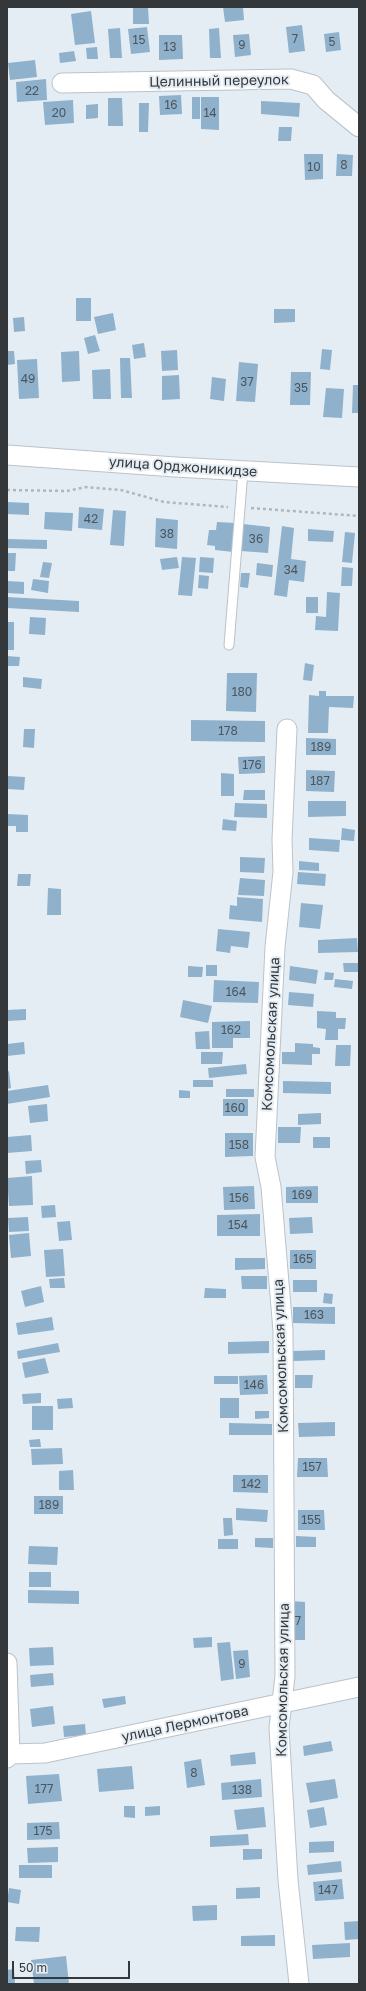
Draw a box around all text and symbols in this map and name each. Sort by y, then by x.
house number: 7 [292,32,298,46]
house number: 15 [133,33,145,47]
house number: 5 [329,35,335,49]
house number: 9 [238,38,246,52]
house number: 13 [164,40,176,54]
street label: Целинный переулок [149,71,289,91]
house number: 22 [25,84,39,98]
house number: 16 [164,98,178,112]
house number: 20 [52,106,66,120]
house number: 14 [203,106,217,120]
house number: 8 [340,158,348,172]
house number: 10 [307,160,321,174]
house number: 49 [21,372,35,386]
house number: 37 [240,375,254,389]
house number: 35 [294,381,308,395]
street label: улица Орджоникидзе [108,453,258,481]
house number: 42 [84,512,98,526]
house number: 38 [160,527,174,541]
house number: 36 [249,532,263,546]
house number: 34 [284,563,298,577]
house number: 180 [232,685,252,699]
house number: 178 [218,724,238,738]
house number: 189 [311,740,331,754]
house number: 176 [242,758,262,772]
house number: 187 [310,774,330,788]
street label: Комсомольская улица [259,957,283,1111]
house number: 164 [226,985,246,999]
house number: 162 [221,1023,241,1037]
house number: 160 [225,1101,245,1115]
house number: 158 [229,1138,249,1152]
house number: 169 [292,1188,312,1202]
house number: 156 [229,1191,249,1205]
house number: 154 [228,1218,248,1232]
house number: 165 [293,1252,313,1266]
street label: Комсомольская улица [270,1279,292,1433]
house number: 163 [304,1308,324,1322]
house number: 146 [244,1378,264,1392]
house number: 157 [302,1460,322,1474]
house number: 142 [241,1477,261,1491]
house number: 189 [39,1498,59,1512]
house number: 155 [301,1513,321,1527]
street label: Комсомольская улица [273,1603,293,1757]
house number: 7 [295,1614,301,1628]
house number: 9 [238,1657,246,1671]
street label: улица Лермонтова [120,1702,250,1746]
house number: 8 [190,1766,198,1780]
house number: 177 [35,1782,53,1796]
house number: 138 [232,1783,252,1797]
house number: 175 [33,1824,53,1838]
house number: 147 [318,1883,338,1897]
scale bar [14,1953,132,1979]
text: 50 m [19,1960,47,1975]

